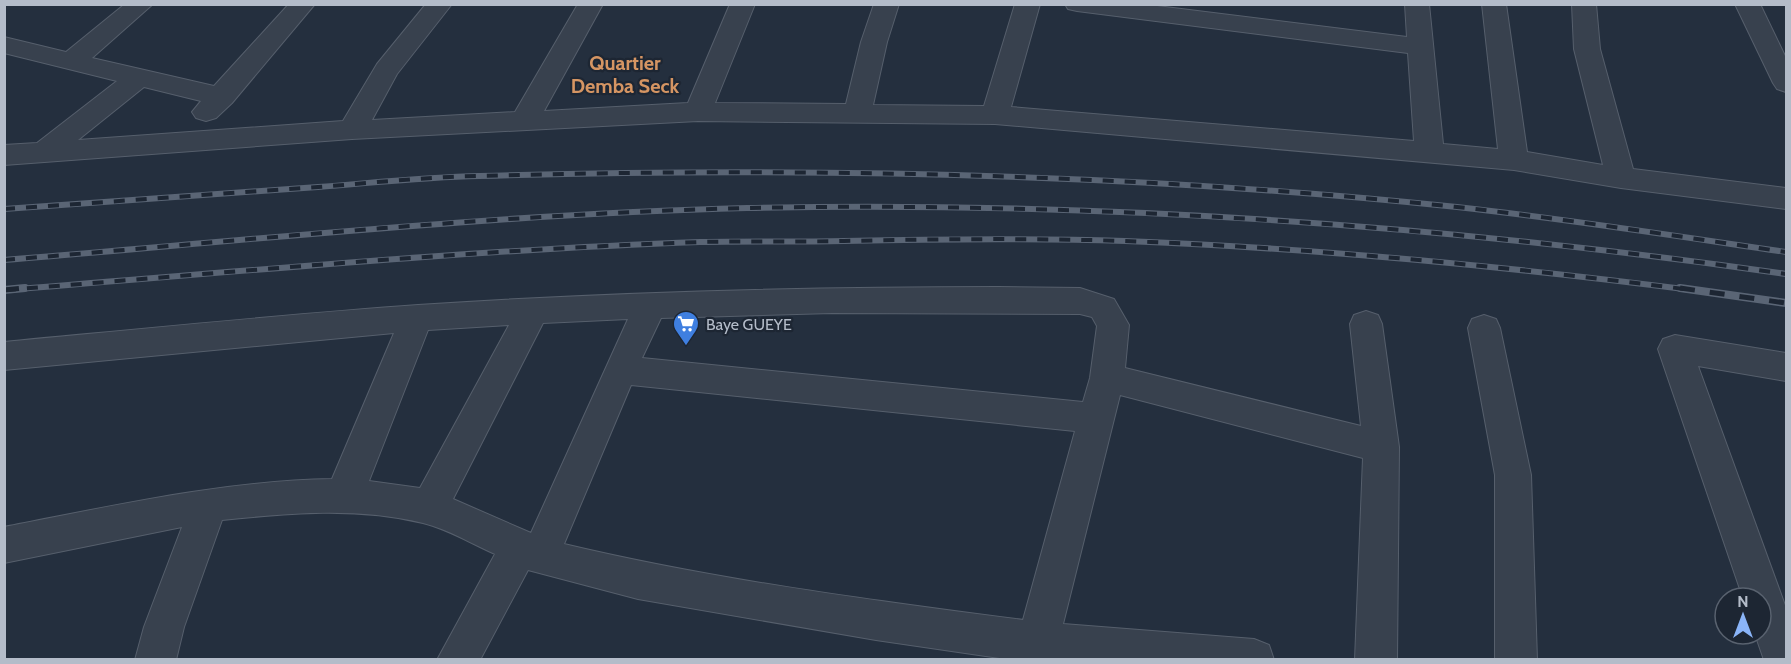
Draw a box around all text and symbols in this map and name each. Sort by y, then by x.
district label: Quartier Demba Seck [571,51,680,98]
supermarket icon: Baye GUEYE [671,309,701,347]
place label: Baye GUEYE [706,315,792,334]
north arrow [1713,586,1773,646]
text: N [1737,592,1749,611]

